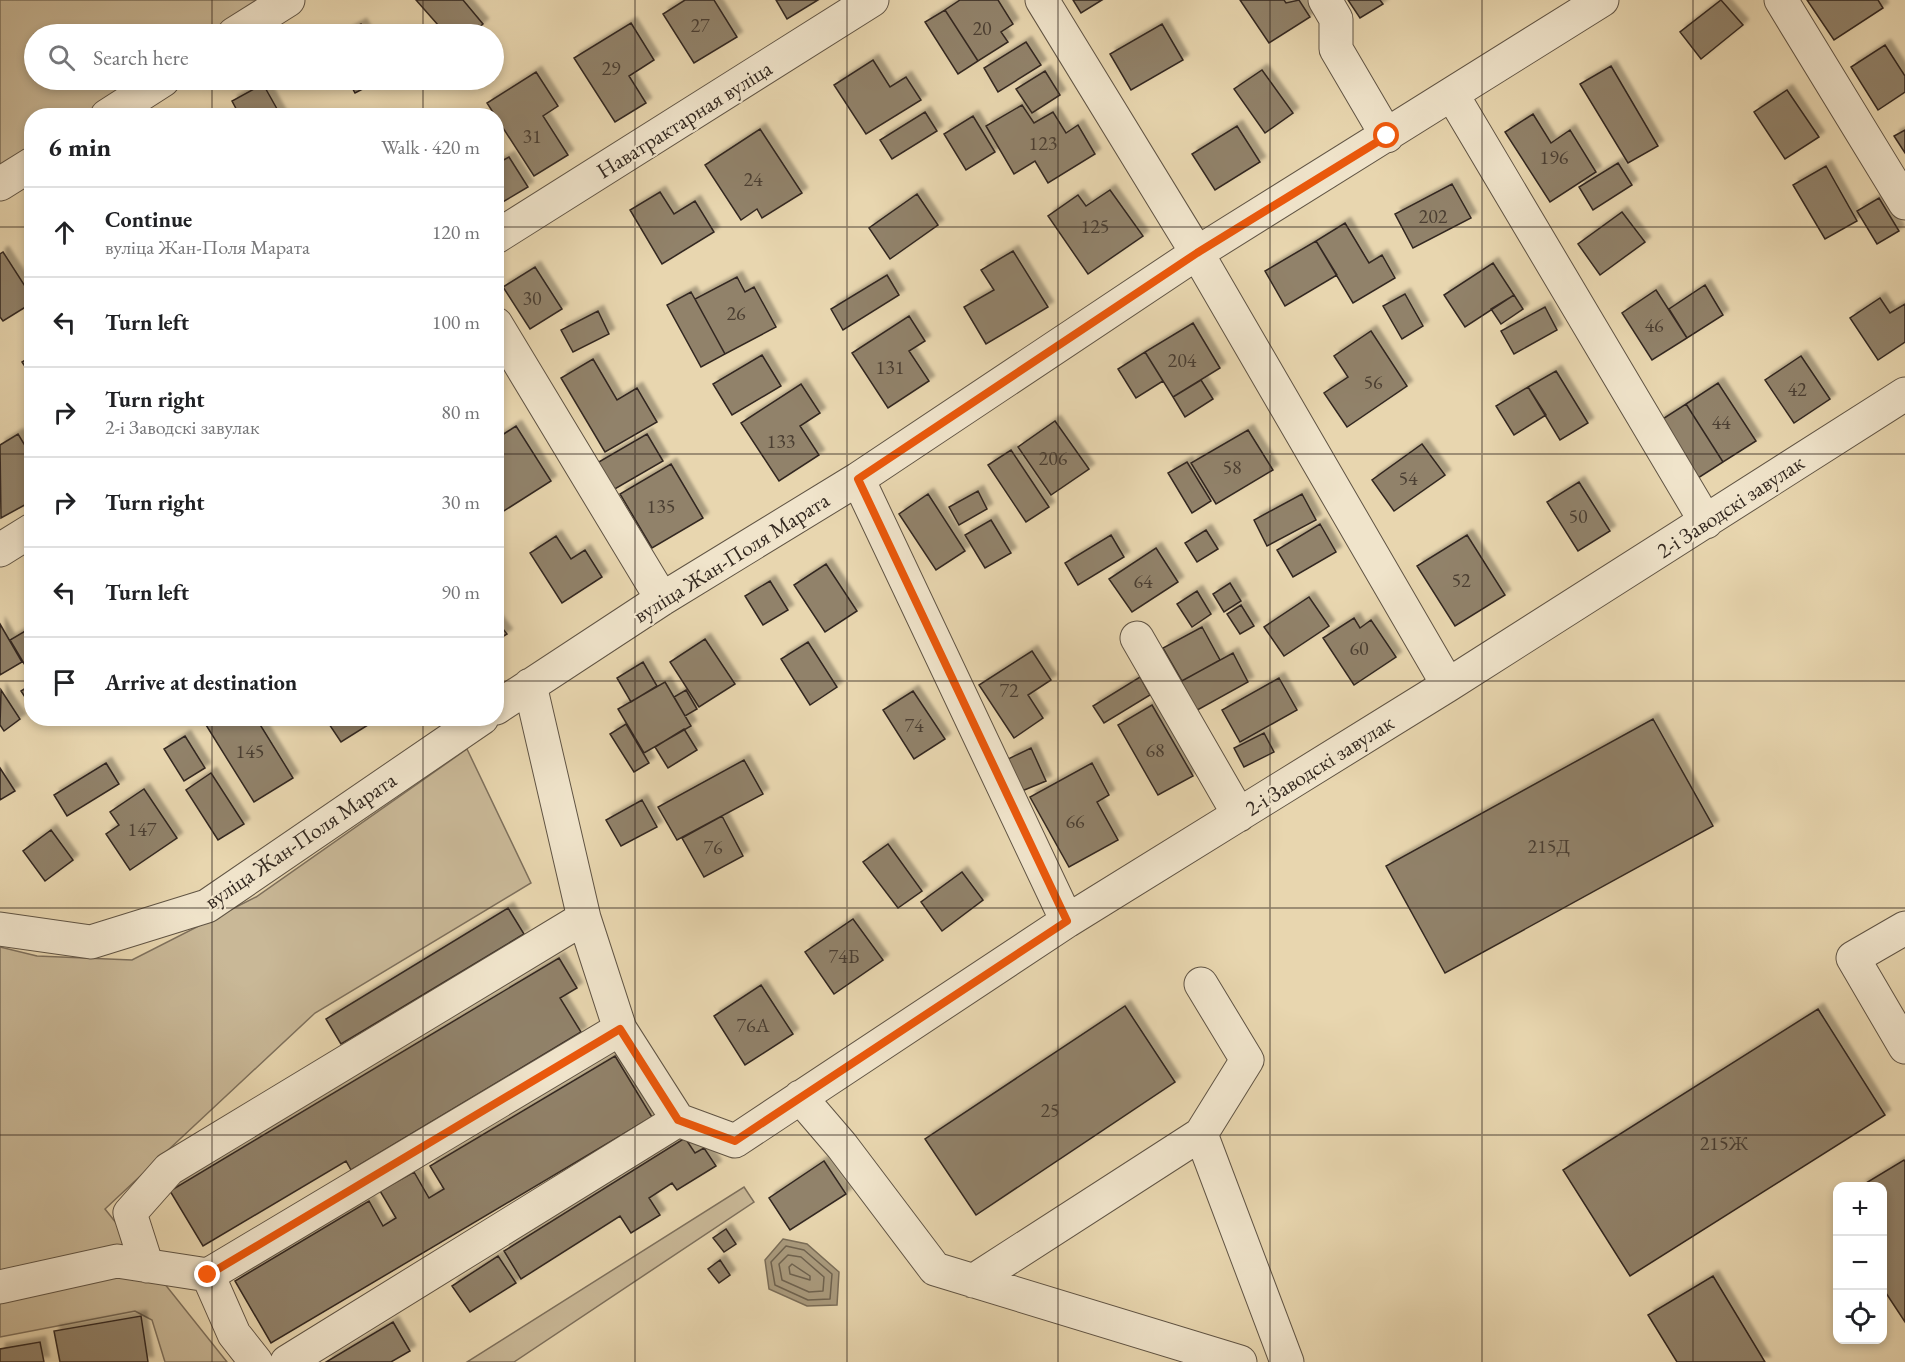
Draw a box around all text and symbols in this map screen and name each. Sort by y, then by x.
house number: 27 [690,12,710,38]
house number: 20 [972,15,992,41]
search box [24,24,504,90]
icon: search [45,41,78,74]
text: Search here [93,43,188,72]
street label: Наватрактарная вуліца [591,54,778,185]
house number: 29 [601,55,621,81]
route start [1373,122,1399,148]
house number: 31 [522,123,542,149]
text: 6 min [48,130,111,164]
house number: 123 [1029,130,1057,156]
text: Walk · 420 m [381,134,480,160]
house number: 196 [1540,144,1569,170]
house number: 24 [743,166,763,192]
house number: 202 [1419,203,1448,229]
text: Continue [105,205,192,234]
house number: 125 [1081,213,1109,239]
icon: ahead [48,216,81,249]
text: 120 m [432,219,480,245]
text: вуліца Жан-Поля Марата [105,234,310,260]
house number: 30 [522,285,542,311]
house number: 26 [726,300,746,326]
icon: left [48,306,81,339]
text: Turn left [105,308,189,337]
text: 100 m [432,309,480,335]
house number: 46 [1644,312,1664,338]
house number: 204 [1168,347,1197,373]
house number: 131 [876,354,904,380]
house number: 56 [1363,369,1383,395]
house number: 42 [1787,376,1807,402]
text: Turn right [105,385,204,414]
icon: right [48,396,81,429]
text: 80 m [441,399,480,425]
house number: 44 [1711,409,1731,435]
text: 2-і Заводскі завулак [105,414,260,440]
house number: 133 [767,428,795,454]
house number: 206 [1039,445,1068,471]
street label: 2-і Заводскі завулак [1651,448,1810,565]
house number: 58 [1222,454,1242,480]
house number: 54 [1398,465,1418,491]
street label: вуліца Жан-Поля Марата [628,485,835,629]
icon: right [48,486,81,519]
text: Turn right [105,488,204,517]
text: 30 m [441,489,480,515]
house number: 135 [647,493,675,519]
house number: 50 [1568,503,1588,529]
house number: 52 [1451,567,1471,593]
house number: 64 [1133,568,1153,594]
icon: left [48,576,81,609]
text: Turn left [105,578,189,607]
text: 90 m [441,579,480,605]
house number: 60 [1349,635,1369,661]
icon: arrive [48,666,81,699]
text: Arrive at destination [105,668,297,697]
house number: 72 [999,677,1019,703]
street label: 2-і Заводскі завулак [1239,708,1399,823]
house number: 74 [904,712,924,738]
house number: 68 [1145,737,1165,763]
house number: 145 [236,738,264,764]
street label: вуліца Жан-Поля Марата [199,765,402,915]
house number: 66 [1065,808,1085,834]
house number: 147 [128,816,157,842]
house number: 215Д [1528,833,1570,859]
house number: 76 [703,834,723,860]
house number: 74Б [829,943,860,969]
house number: 76А [736,1012,770,1038]
house number: 25 [1040,1097,1060,1123]
house number: 215Ж [1700,1130,1749,1156]
map controls [1833,1182,1887,1344]
button: + [1833,1182,1887,1236]
button: − [1833,1236,1887,1290]
route end [194,1261,220,1287]
button: locate [1833,1290,1887,1344]

